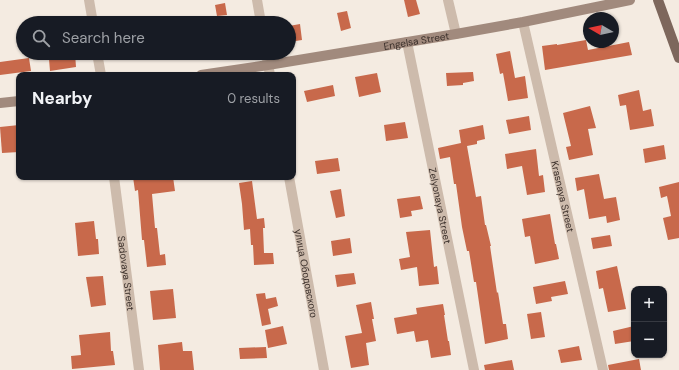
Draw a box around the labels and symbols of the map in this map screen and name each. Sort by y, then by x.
north arrow [583,12,619,48]
street label: Engelsa Street [383,29,450,52]
street label: Krasnaya Street [549,160,578,233]
street label: Zelyonaya Street [426,167,455,245]
street label: улица Ободовского [292,228,321,319]
street label: Sadovaya Street [115,235,138,311]

